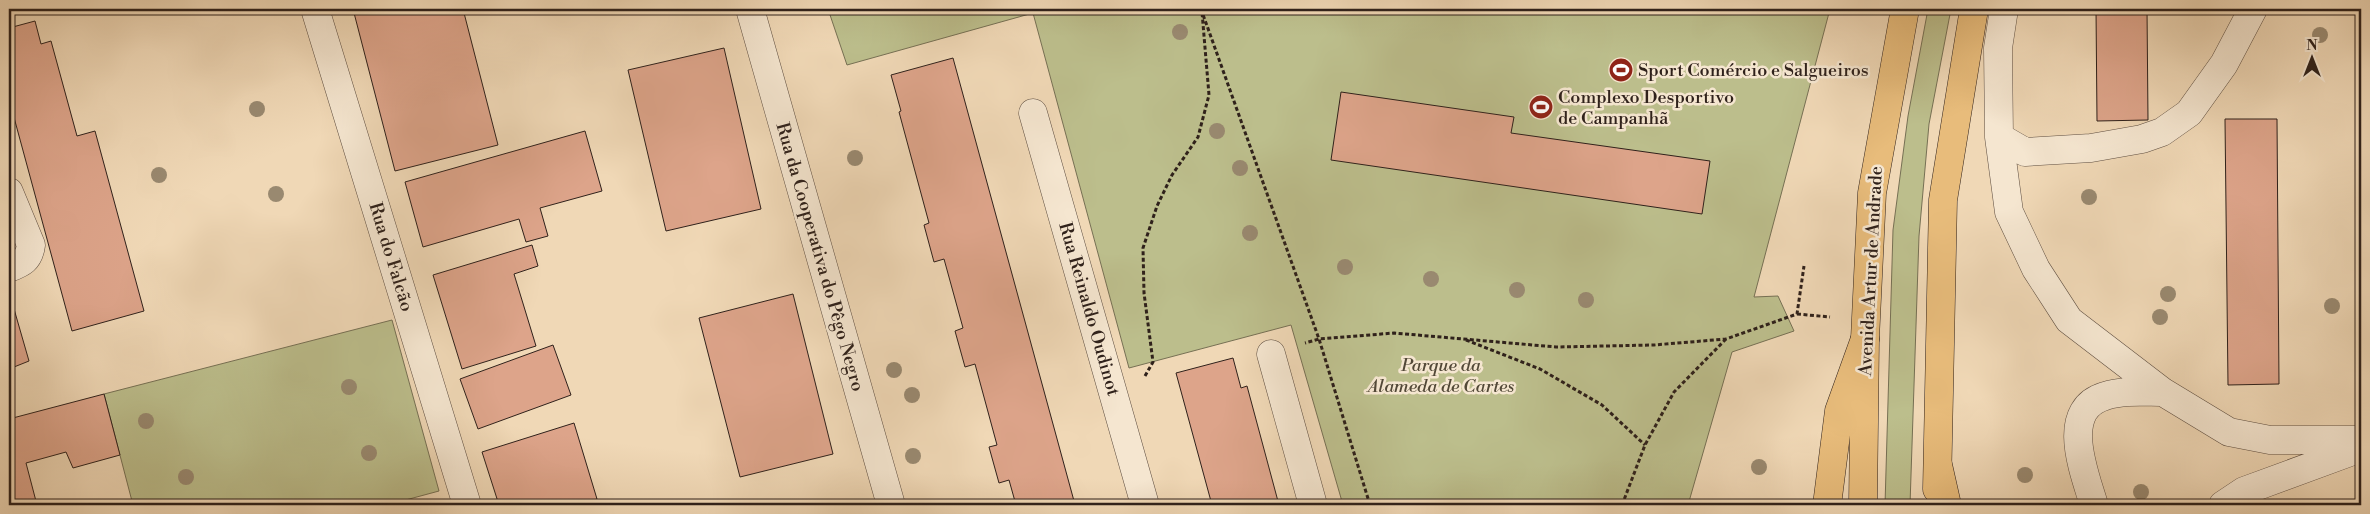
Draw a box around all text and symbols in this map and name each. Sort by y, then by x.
north arrow [2288,32,2338,82]
text: N [2306,37,2318,55]
sports icon: Sport Comércio e Salgueiros [1608,57,1634,83]
place label: Sport Comércio e Salgueiros [1638,59,1869,82]
place label: Complexo Desportivo de Campanhã [1558,86,1734,130]
sports icon: Complexo Desportivo de Campanhã [1528,94,1554,120]
street label: Rua da Cooperativa do Pêgo Negro [771,120,869,394]
street label: Avenida Artur de Andrade [1854,165,1888,378]
street label: Rua do Falcão [363,200,419,314]
street label: Rua Reinaldo Oudinot [1053,219,1125,399]
park label: Parque da Alameda de Cartes [1366,354,1514,398]

